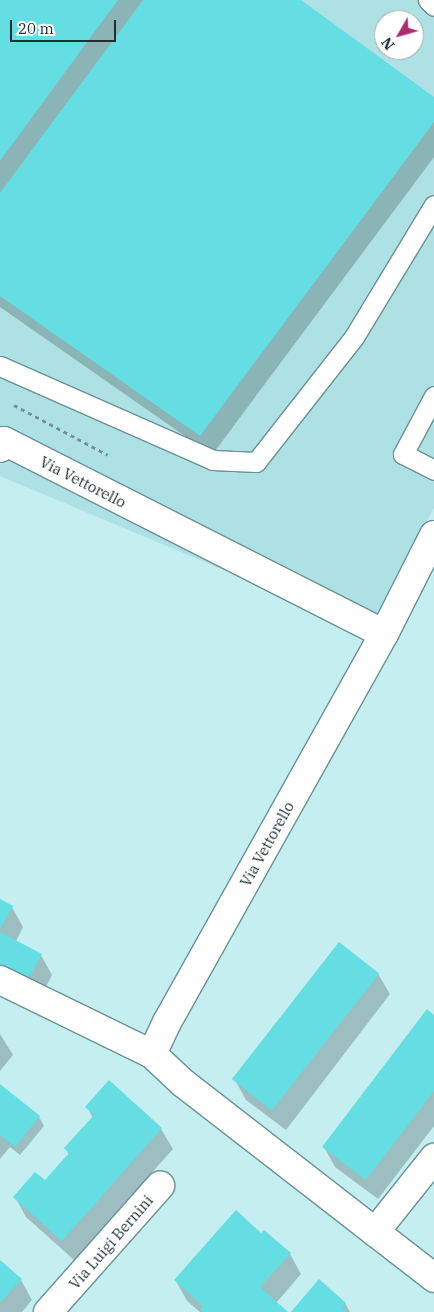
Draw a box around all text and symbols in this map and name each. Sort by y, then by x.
scale bar [12,10,119,42]
north arrow [374,10,424,60]
text: 20 m [18,19,54,38]
text: N [377,34,398,54]
street label: Via Vettorello [37,453,129,511]
street label: Via Vettorello [236,798,298,890]
street label: Via Luigi Bernini [65,1191,157,1293]

